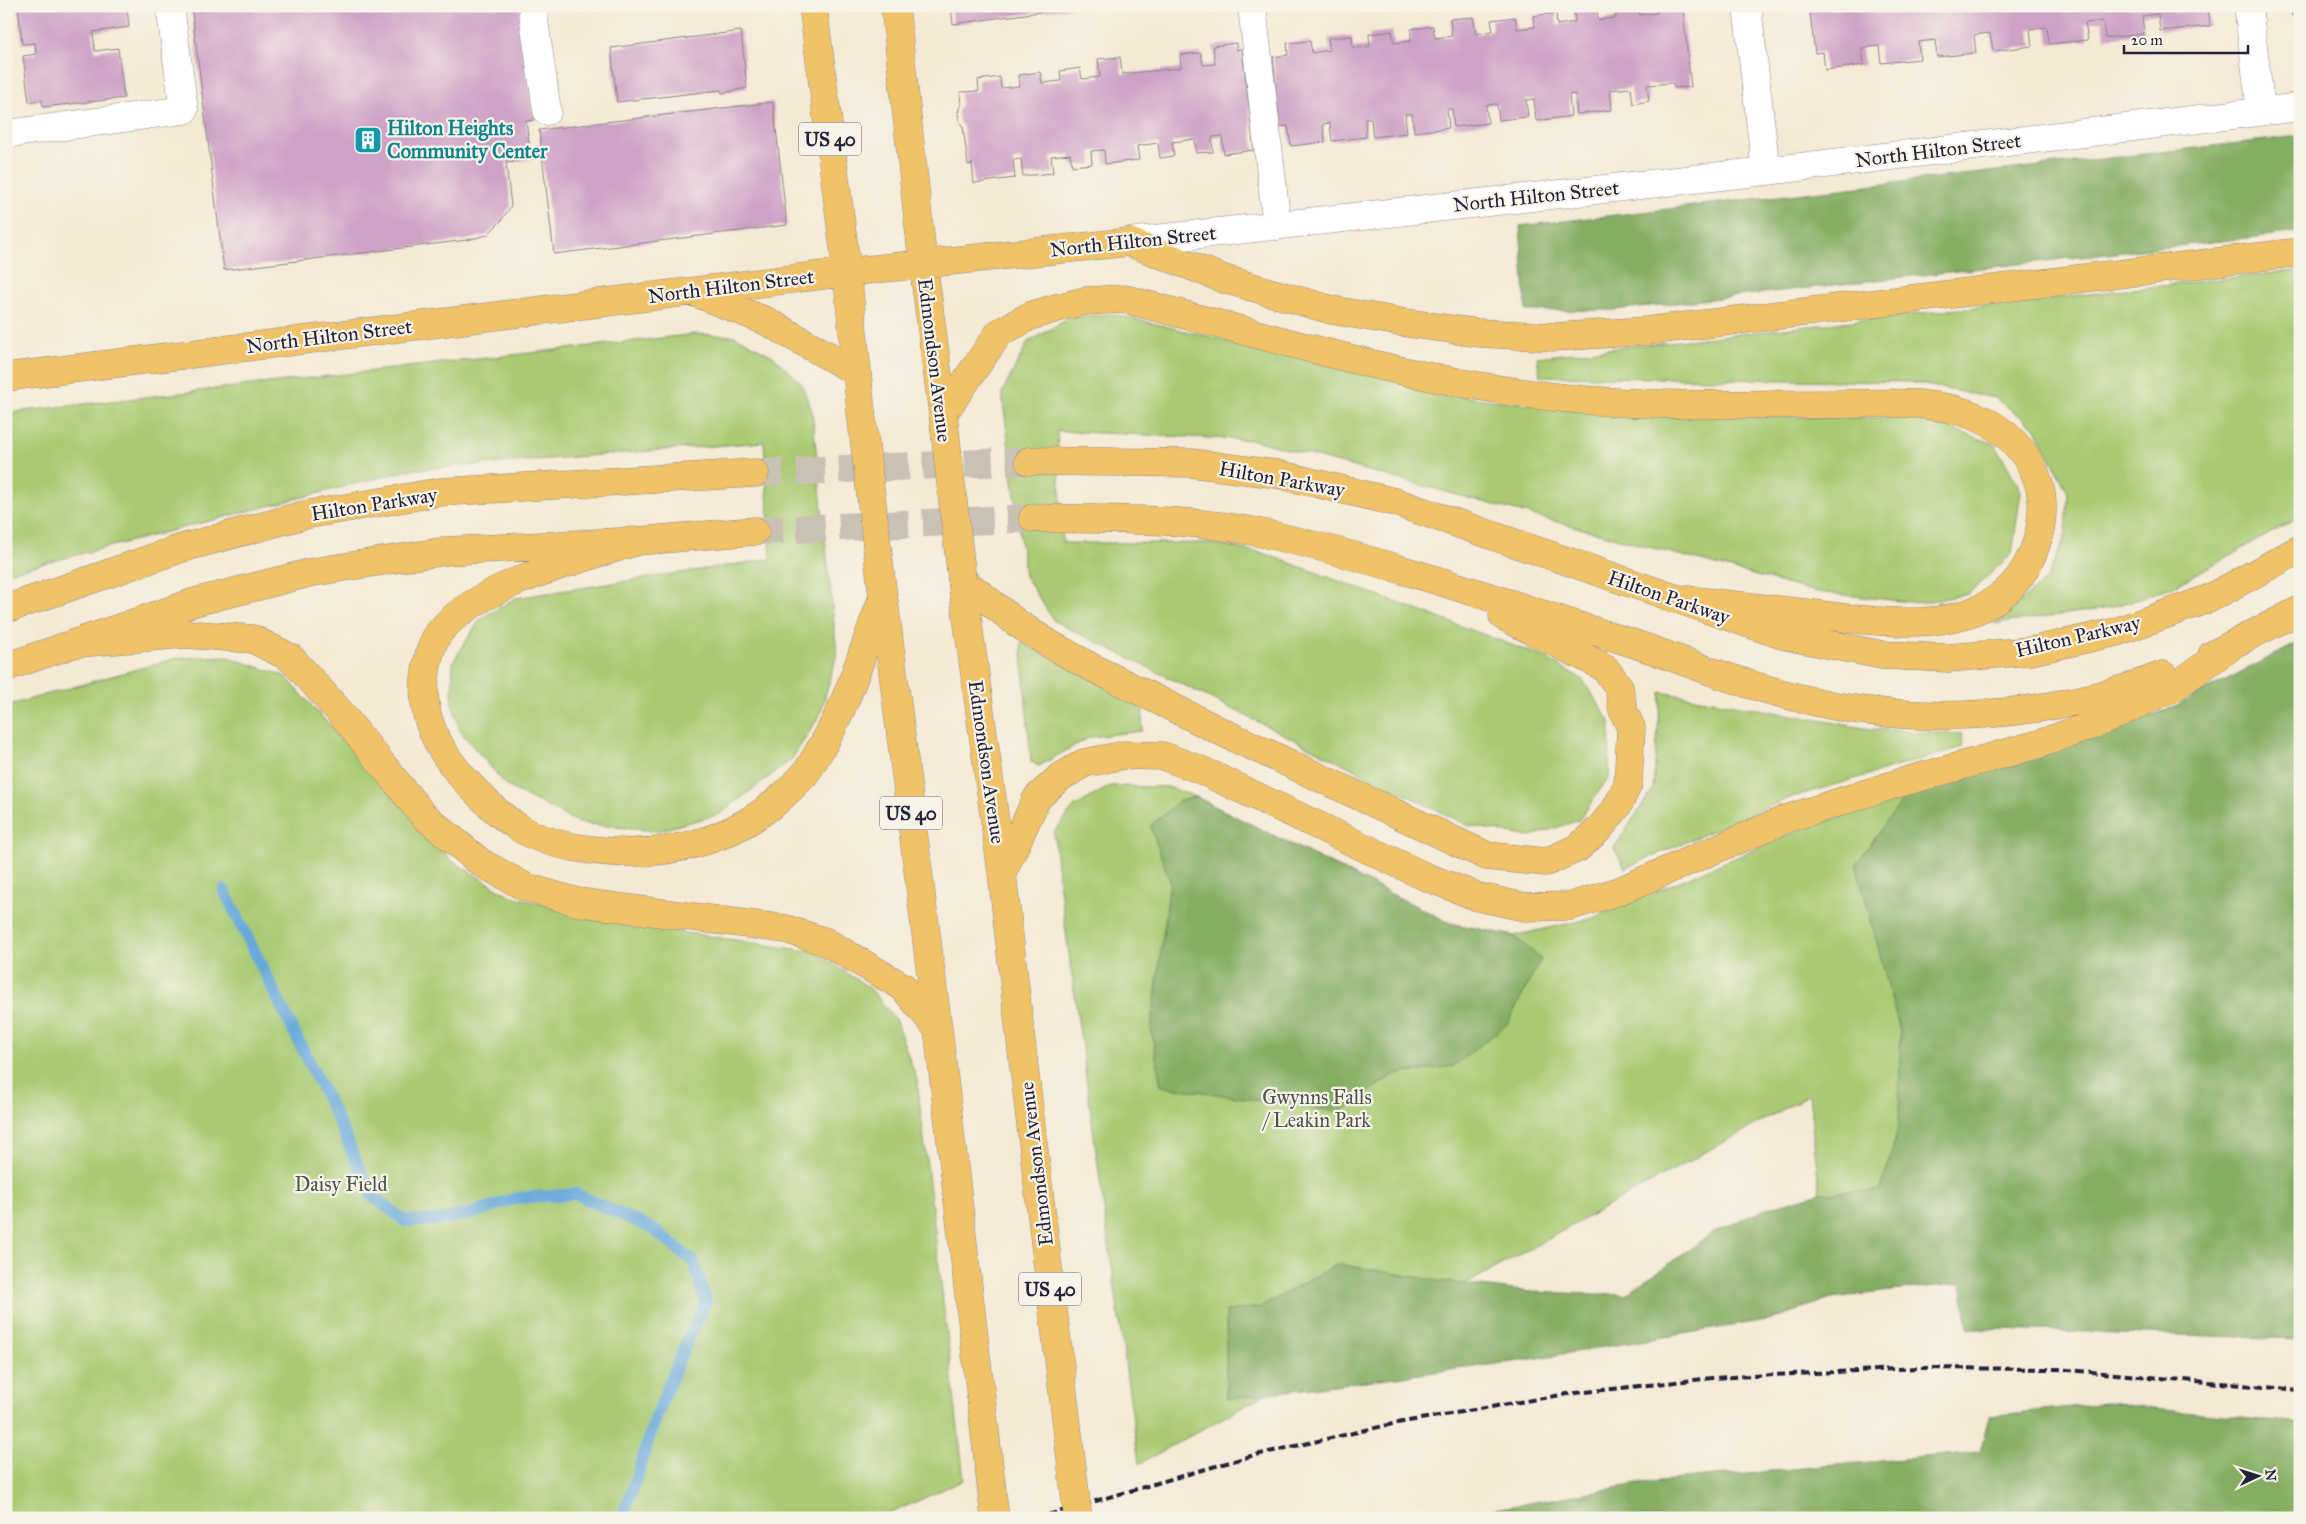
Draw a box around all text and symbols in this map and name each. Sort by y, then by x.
scale bar [2124,22,2247,54]
text: 20 m [2131,31,2163,49]
place label: Hilton Heights Community Center [387,116,548,164]
road number: US 40 [799,122,861,156]
building icon: Hilton Heights Community Center [353,125,383,155]
street label: North Hilton Street [1854,128,2022,172]
street label: North Hilton Street [1452,175,1620,217]
street label: North Hilton Street [1049,220,1217,262]
street label: North Hilton Street [647,264,815,308]
street label: Edmondson Avenue [913,277,957,443]
street label: North Hilton Street [245,314,413,358]
street label: Hilton Parkway [1217,456,1347,502]
street label: Hilton Parkway [309,482,439,526]
street label: Hilton Parkway [1605,565,1734,629]
street label: Hilton Parkway [2013,610,2143,662]
street label: Edmondson Avenue [964,679,1010,845]
road number: US 40 [880,796,942,830]
street label: Edmondson Avenue [1014,1081,1058,1247]
park label: Gwynns Falls / Leakin Park [1261,1085,1372,1132]
park label: Daisy Field [295,1172,387,1196]
road number: US 40 [1019,1272,1081,1306]
north arrow [2234,1452,2284,1502]
text: N [2262,1469,2279,1482]

